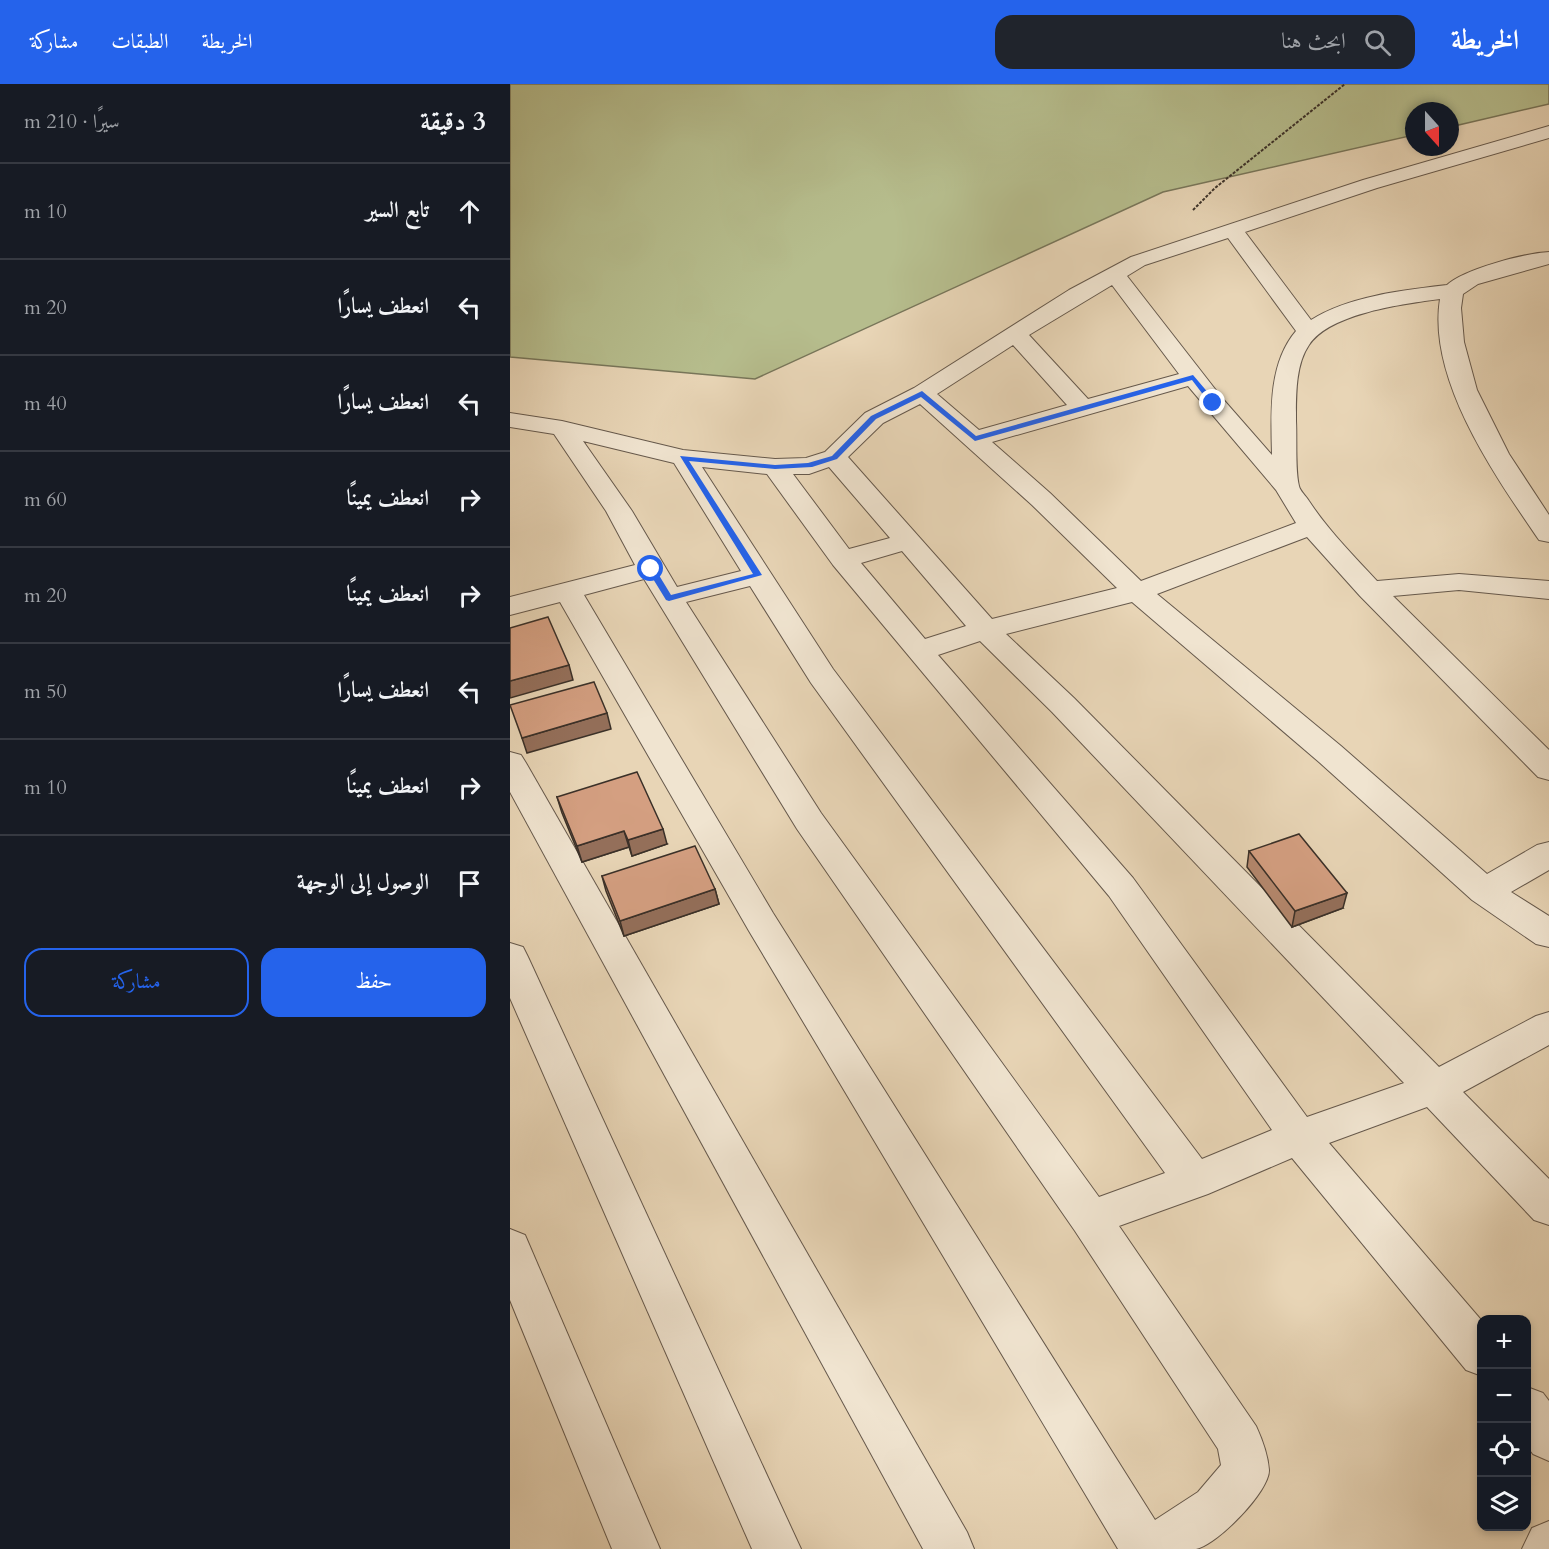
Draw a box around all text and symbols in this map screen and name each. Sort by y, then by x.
search box [995,15,1415,69]
text: الخريطة [1451,21,1519,59]
text: ابحث هنا [1281,26,1346,56]
icon: search [1361,26,1394,59]
text: مشاركة [30,27,78,56]
text: الطبقات [111,27,168,56]
text: الخريطة [201,27,253,56]
north arrow [1405,102,1459,156]
text: 3 دقيقة [420,104,486,139]
text: سيرًا · 210 m [24,108,120,135]
text: تابع السير [366,195,429,225]
icon: ahead [453,195,486,228]
text: 10 m [24,198,67,225]
text: انعطف يسارًا [338,291,429,321]
icon: left [453,291,486,324]
text: 20 m [24,294,67,321]
text: انعطف يسارًا [338,387,429,417]
icon: left [453,387,486,420]
route end [1199,389,1225,415]
text: 40 m [24,390,67,417]
text: انعطف يمينًا [346,483,429,513]
icon: right [453,483,486,516]
text: 60 m [24,486,67,513]
route start [637,555,663,581]
text: انعطف يمينًا [346,579,429,609]
icon: right [453,579,486,612]
text: 20 m [24,582,67,609]
text: انعطف يسارًا [338,675,429,705]
icon: left [453,675,486,708]
text: 50 m [24,678,67,705]
text: انعطف يمينًا [346,771,429,801]
icon: right [453,771,486,804]
text: 10 m [24,774,67,801]
text: الوصول إلى الوجهة [297,867,429,897]
icon: arrive [453,867,486,900]
button: مشاركة [24,948,249,1017]
button: حفظ [261,948,486,1017]
map controls [1477,1315,1531,1531]
button: + [1477,1315,1531,1369]
button: − [1477,1369,1531,1423]
button: locate [1477,1423,1531,1477]
button: layers [1477,1477,1531,1531]

